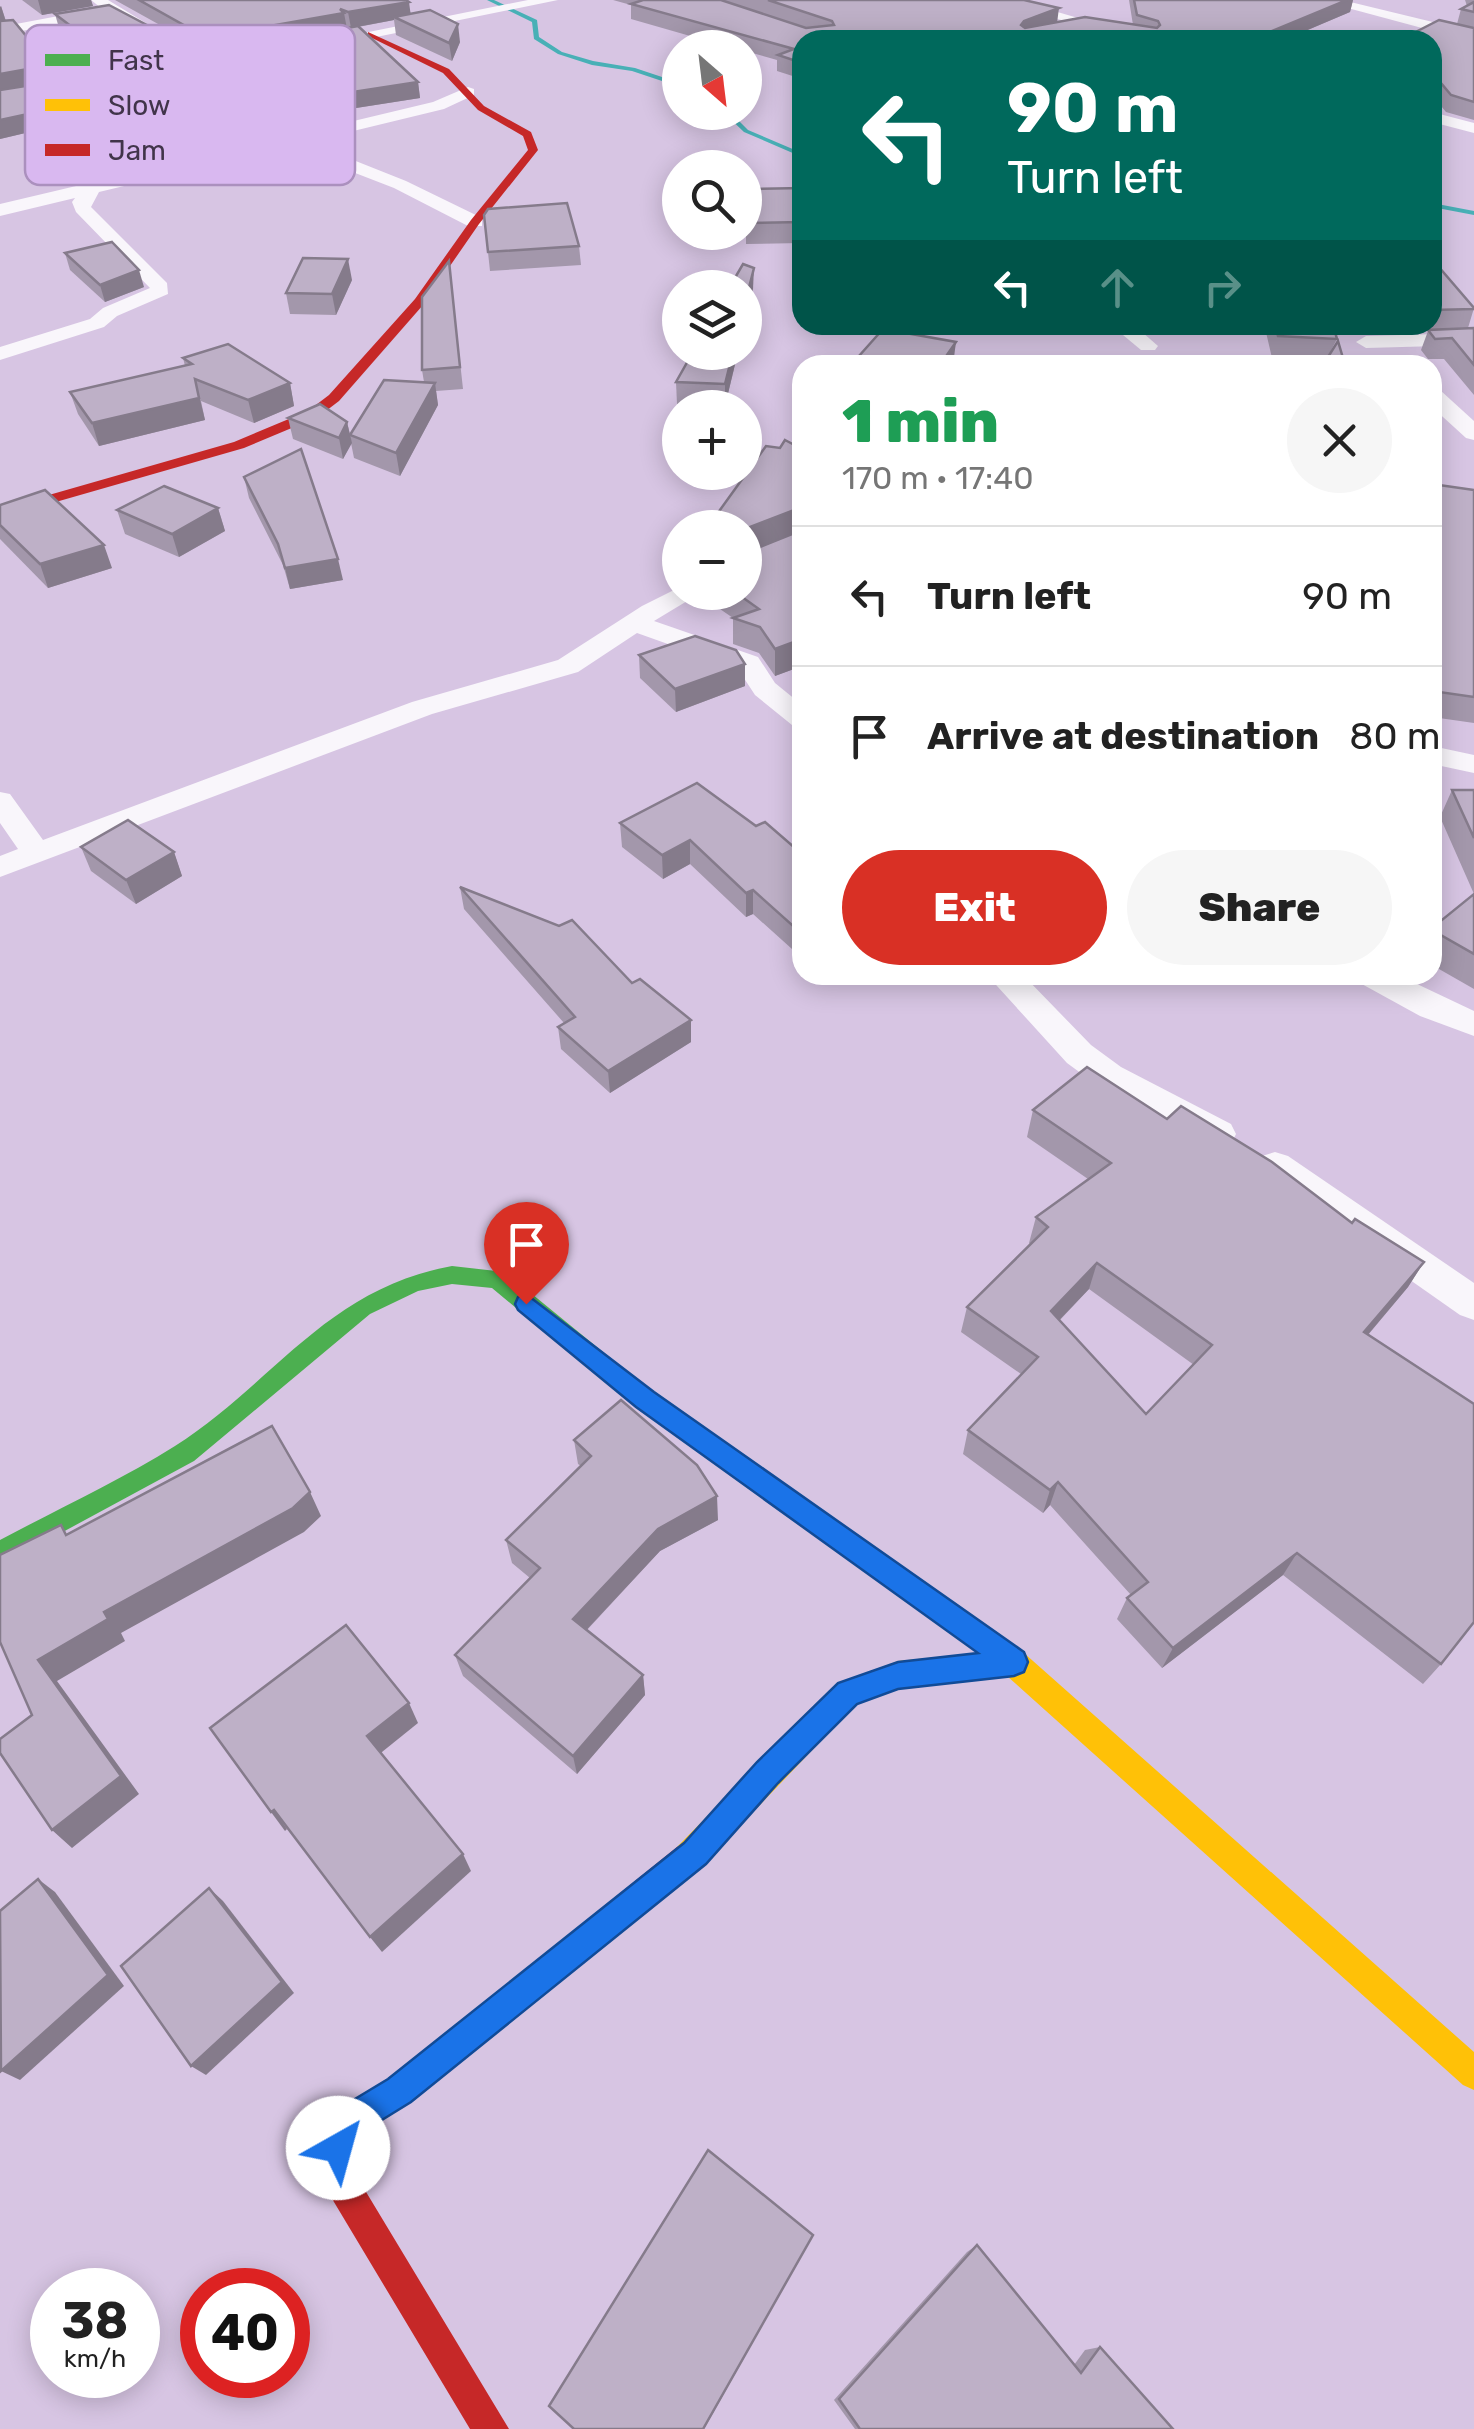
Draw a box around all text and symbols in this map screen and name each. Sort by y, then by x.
legend [25,25,355,185]
north arrow [662,30,762,130]
map controls [662,30,762,610]
text: Fast [108,44,164,77]
text: 90 m [1007,67,1179,150]
icon: left [842,70,972,200]
text: Slow [108,89,170,122]
text: Jam [108,134,166,167]
button: search [662,150,762,250]
text: Turn left [1007,151,1183,204]
icon: left [985,260,1040,315]
icon: ahead [1090,260,1145,315]
icon: right [1195,260,1250,315]
button: layers [662,270,762,370]
text: 1 min [842,386,999,457]
button: close [1287,388,1392,493]
button: + [662,390,762,490]
text: 170 m · 17:40 [842,459,1033,497]
button: − [662,510,762,610]
icon: left [842,569,897,624]
text: Turn left [927,573,1091,619]
text: 90 m [1302,573,1392,619]
icon: arrive [842,709,897,764]
text: Arrive at destination [927,713,1319,759]
text: 80 m [1349,713,1441,759]
button: Exit [842,850,1107,965]
button: Share [1127,850,1392,965]
pin [484,1202,569,1305]
icon: arrive [499,1217,554,1272]
position arrow [286,2096,390,2200]
speed limit sign: 40 [180,2268,310,2398]
text: 38 [62,2291,128,2351]
text: km/h [64,2344,126,2373]

